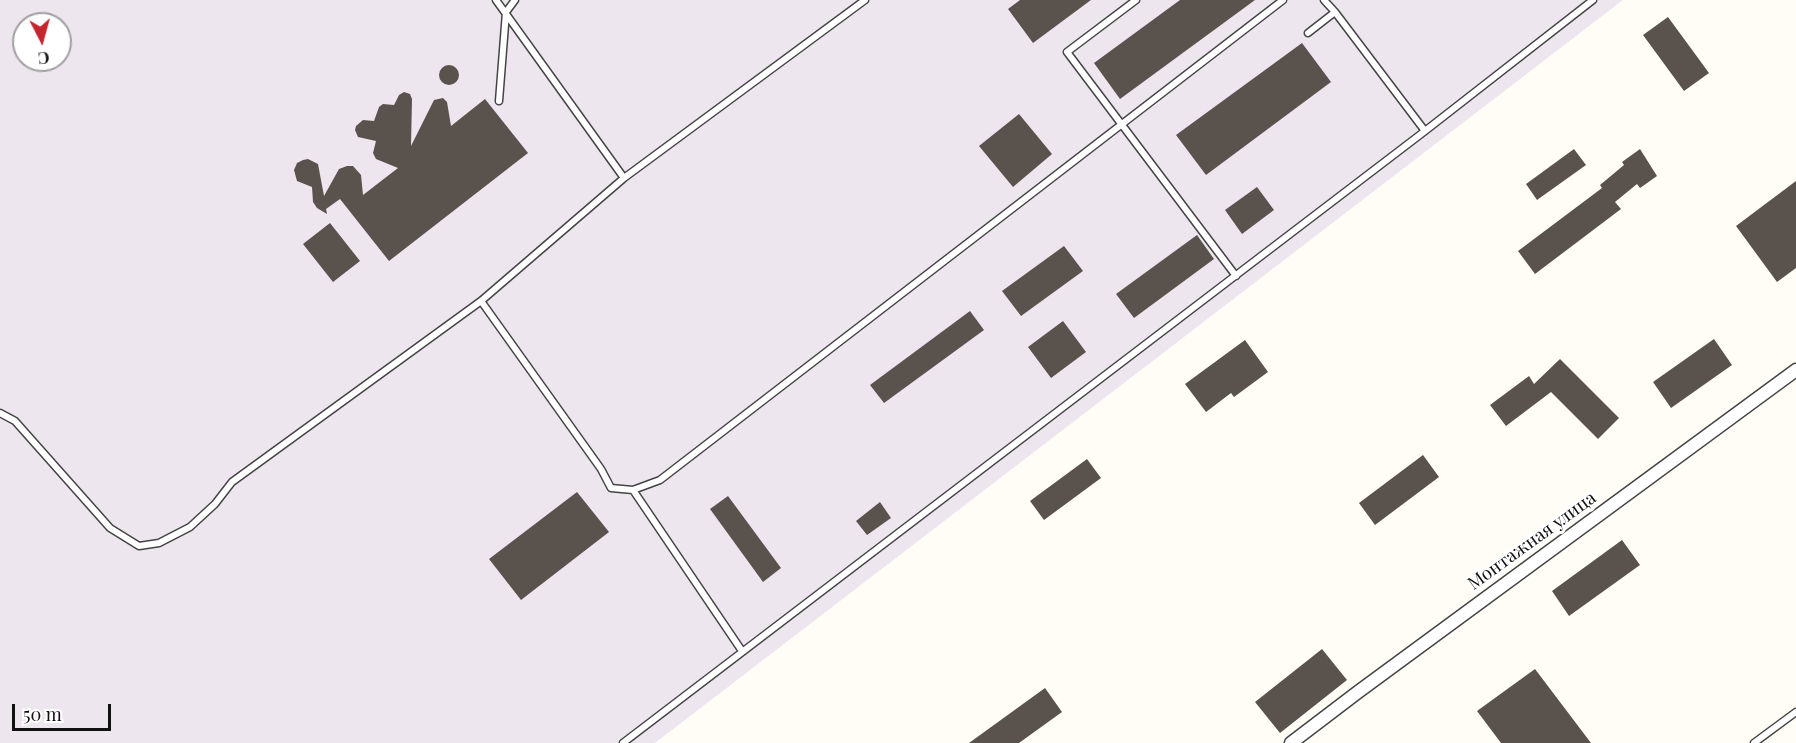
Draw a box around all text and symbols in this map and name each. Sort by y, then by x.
north arrow [12,12,72,72]
text: С [37,47,50,69]
street label: Монтажная улица [1464,487,1600,595]
scale bar [15,692,114,730]
text: 50 m [23,702,62,726]

